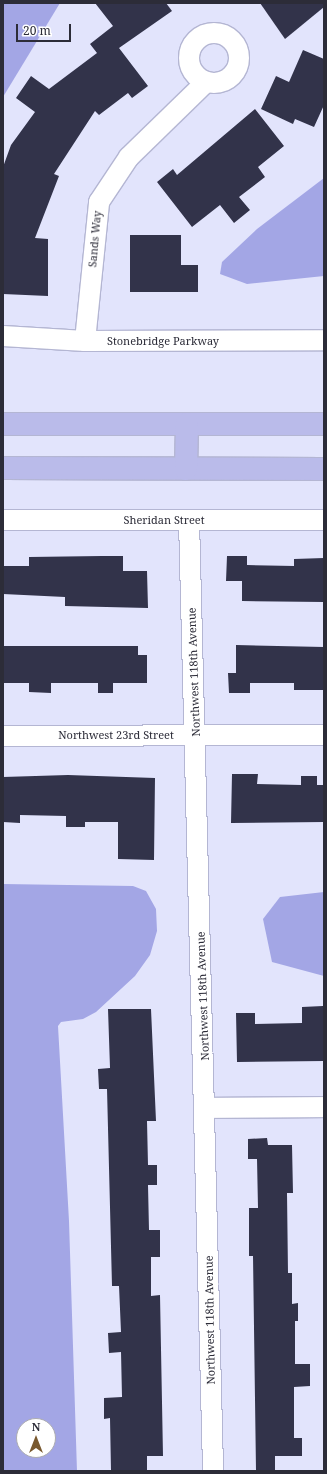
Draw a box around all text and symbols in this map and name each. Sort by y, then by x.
scale bar [18,16,73,42]
text: 20 m [23,22,51,39]
street label: Sands Way [86,210,104,268]
street label: Stonebridge Parkway [107,334,219,348]
street label: Sheridan Street [123,513,205,527]
street label: Northwest 118th Avenue [185,607,203,737]
street label: Northwest 23rd Street [58,728,174,742]
street label: Northwest 118th Avenue [194,931,212,1061]
street label: Northwest 118th Avenue [202,1255,218,1385]
north arrow [16,1418,56,1458]
text: N [32,1419,40,1434]

